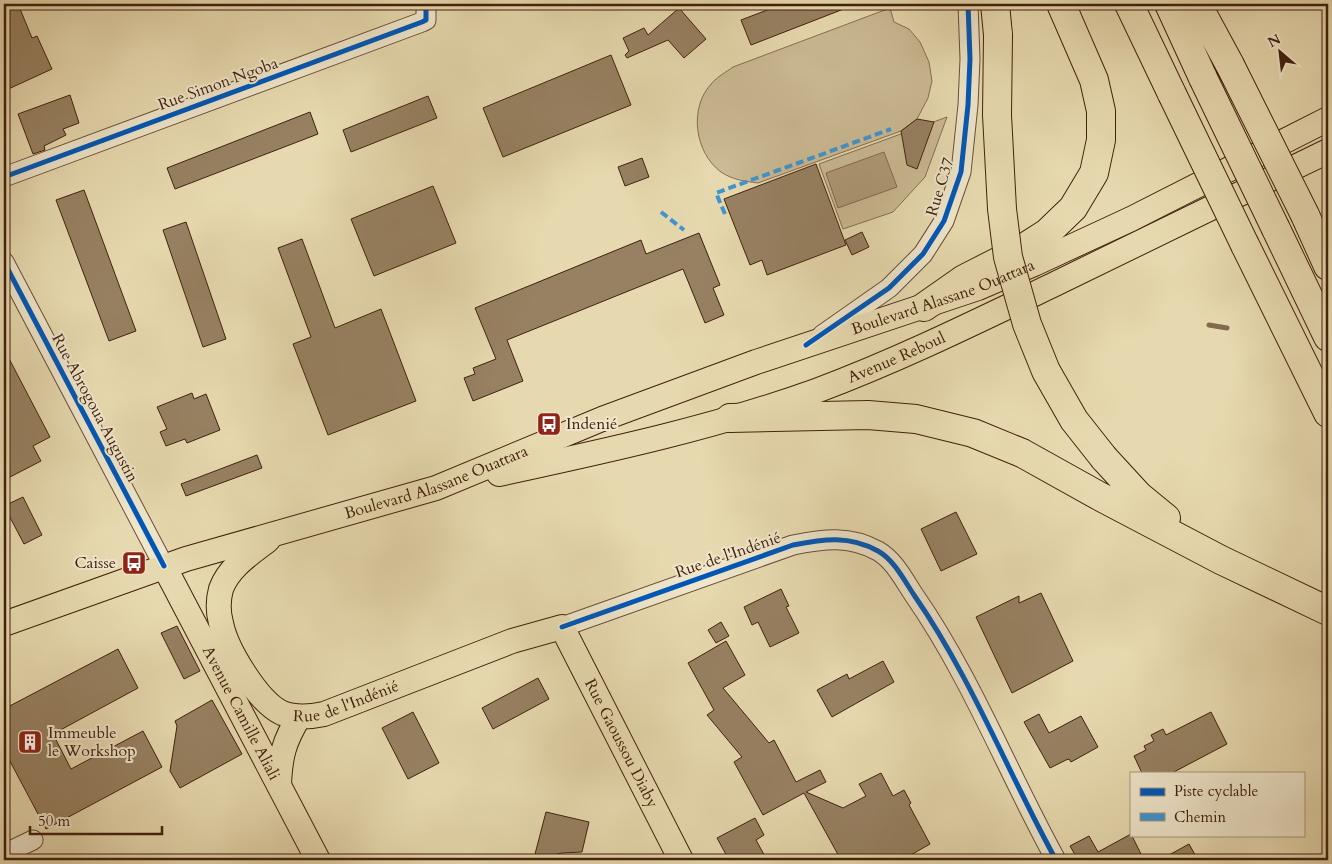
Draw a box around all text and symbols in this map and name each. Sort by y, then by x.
north arrow [1254,28,1304,78]
text: N [1264,30,1284,52]
street label: Rue Simon Ngoba [155,52,281,116]
street label: Rue C37 [921,155,959,219]
street label: Boulevard Alassane Ouattara [849,254,1038,340]
street label: Avenue Reboul [844,327,949,389]
street label: Rue Abrogoua Augustin [46,330,144,486]
bus stop icon: Indenié [536,411,562,437]
place label: Indenié [566,413,617,435]
street label: Boulevard Alassane Ouattara [342,440,531,524]
street label: Rue de l'Indénié [672,527,784,583]
bus stop icon: Caisse [121,550,147,576]
place label: Caisse [74,552,116,574]
street label: Avenue Camille Aliali [197,642,285,784]
street label: Rue de l'Indénié [292,675,402,728]
street label: Rue Gaoussou Diaby [579,675,664,812]
place label: Immeuble le Workshop [48,722,136,762]
building icon: Immeuble le Workshop [17,729,43,755]
legend [1130,772,1304,836]
text: Piste cyclable [1174,781,1258,801]
scale bar [30,804,162,836]
text: Chemin [1174,807,1226,827]
text: 50 m [38,811,70,831]

